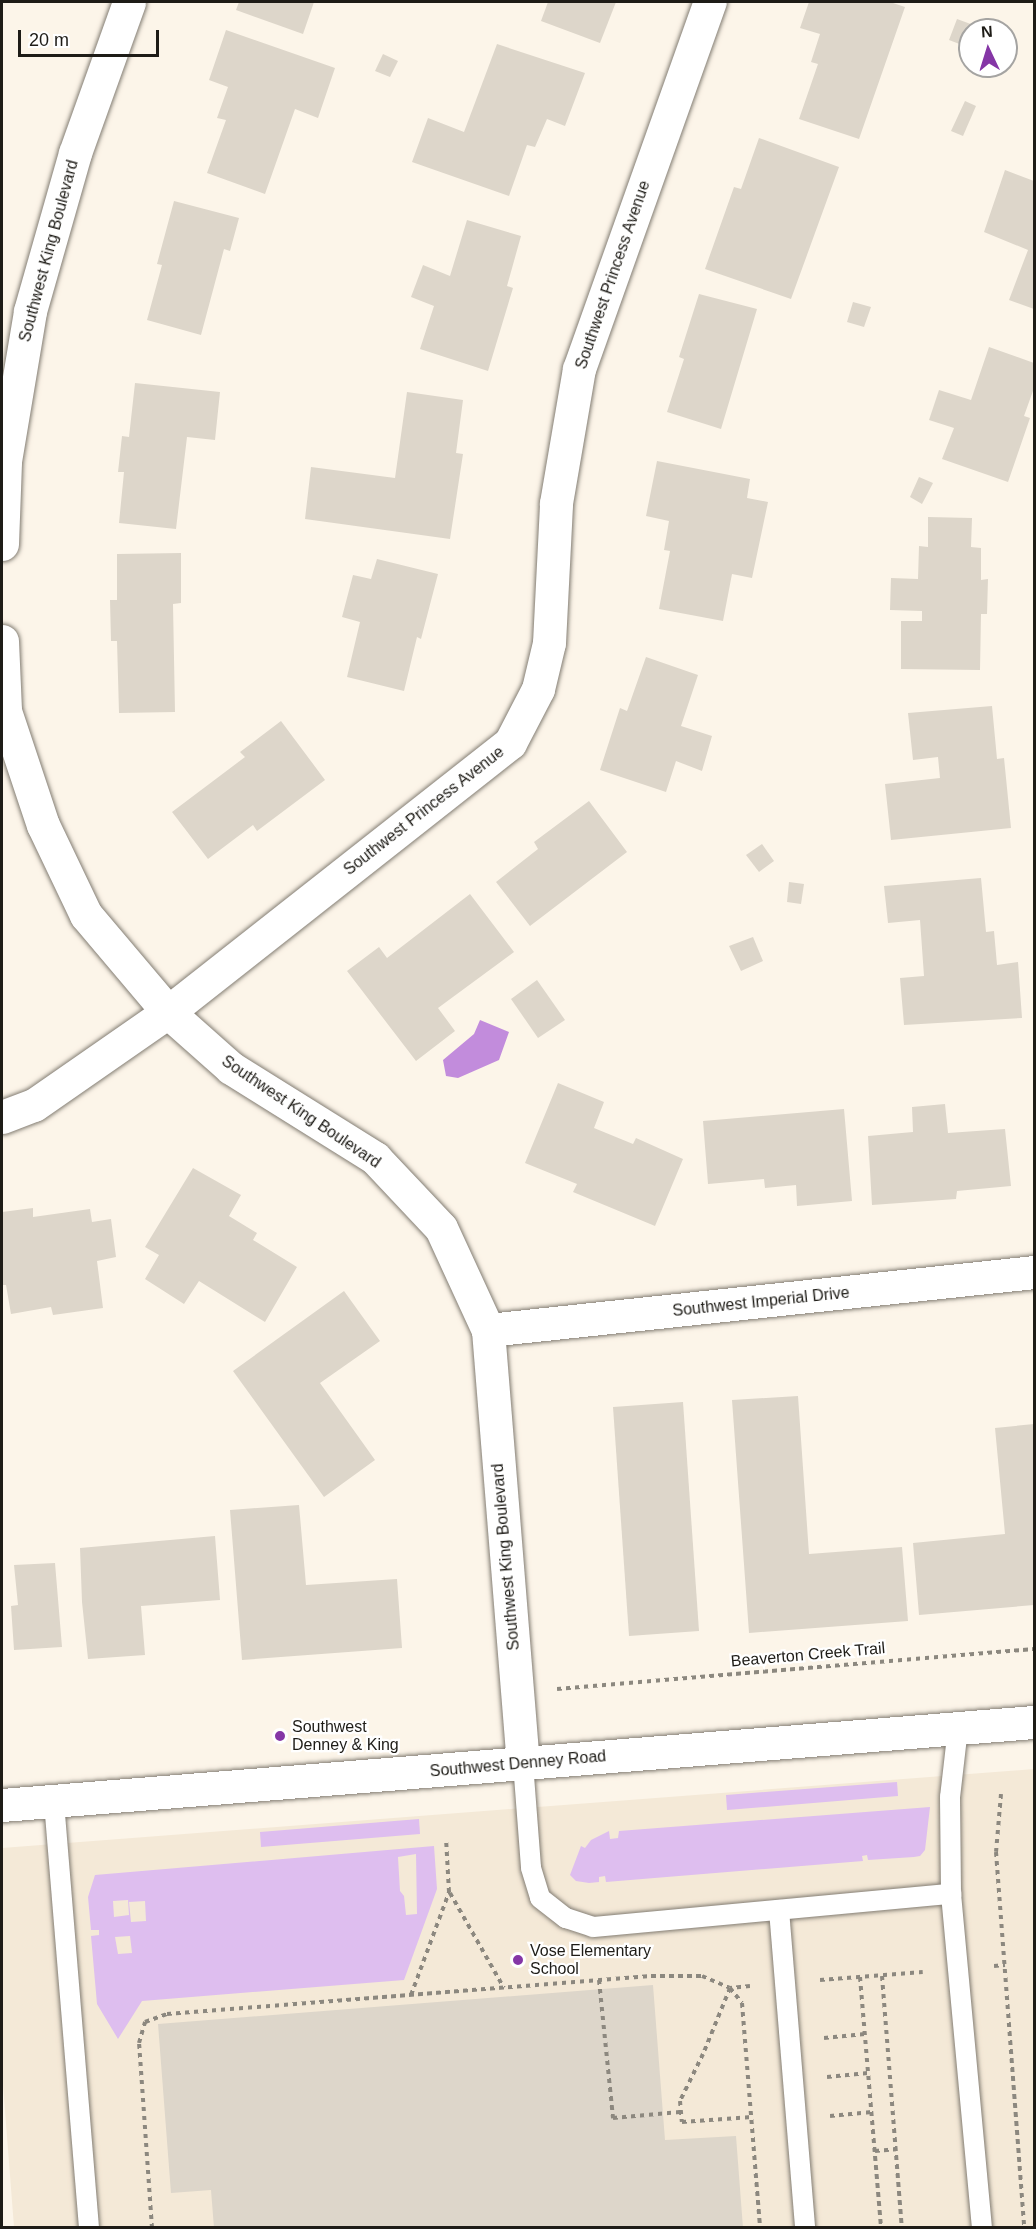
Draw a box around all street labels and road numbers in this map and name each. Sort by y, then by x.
street label: Southwest King Boulevard [15,158,83,344]
street label: Southwest Princess Avenue [572,178,654,372]
street label: Southwest Princess Avenue [340,742,508,880]
street label: Southwest King Boulevard [218,1052,384,1172]
street label: Southwest Imperial Drive [672,1283,850,1321]
street label: Southwest King Boulevard [488,1463,524,1651]
street label: Beaverton Creek Trail [730,1639,886,1671]
street label: Southwest Denney Road [429,1747,607,1781]

